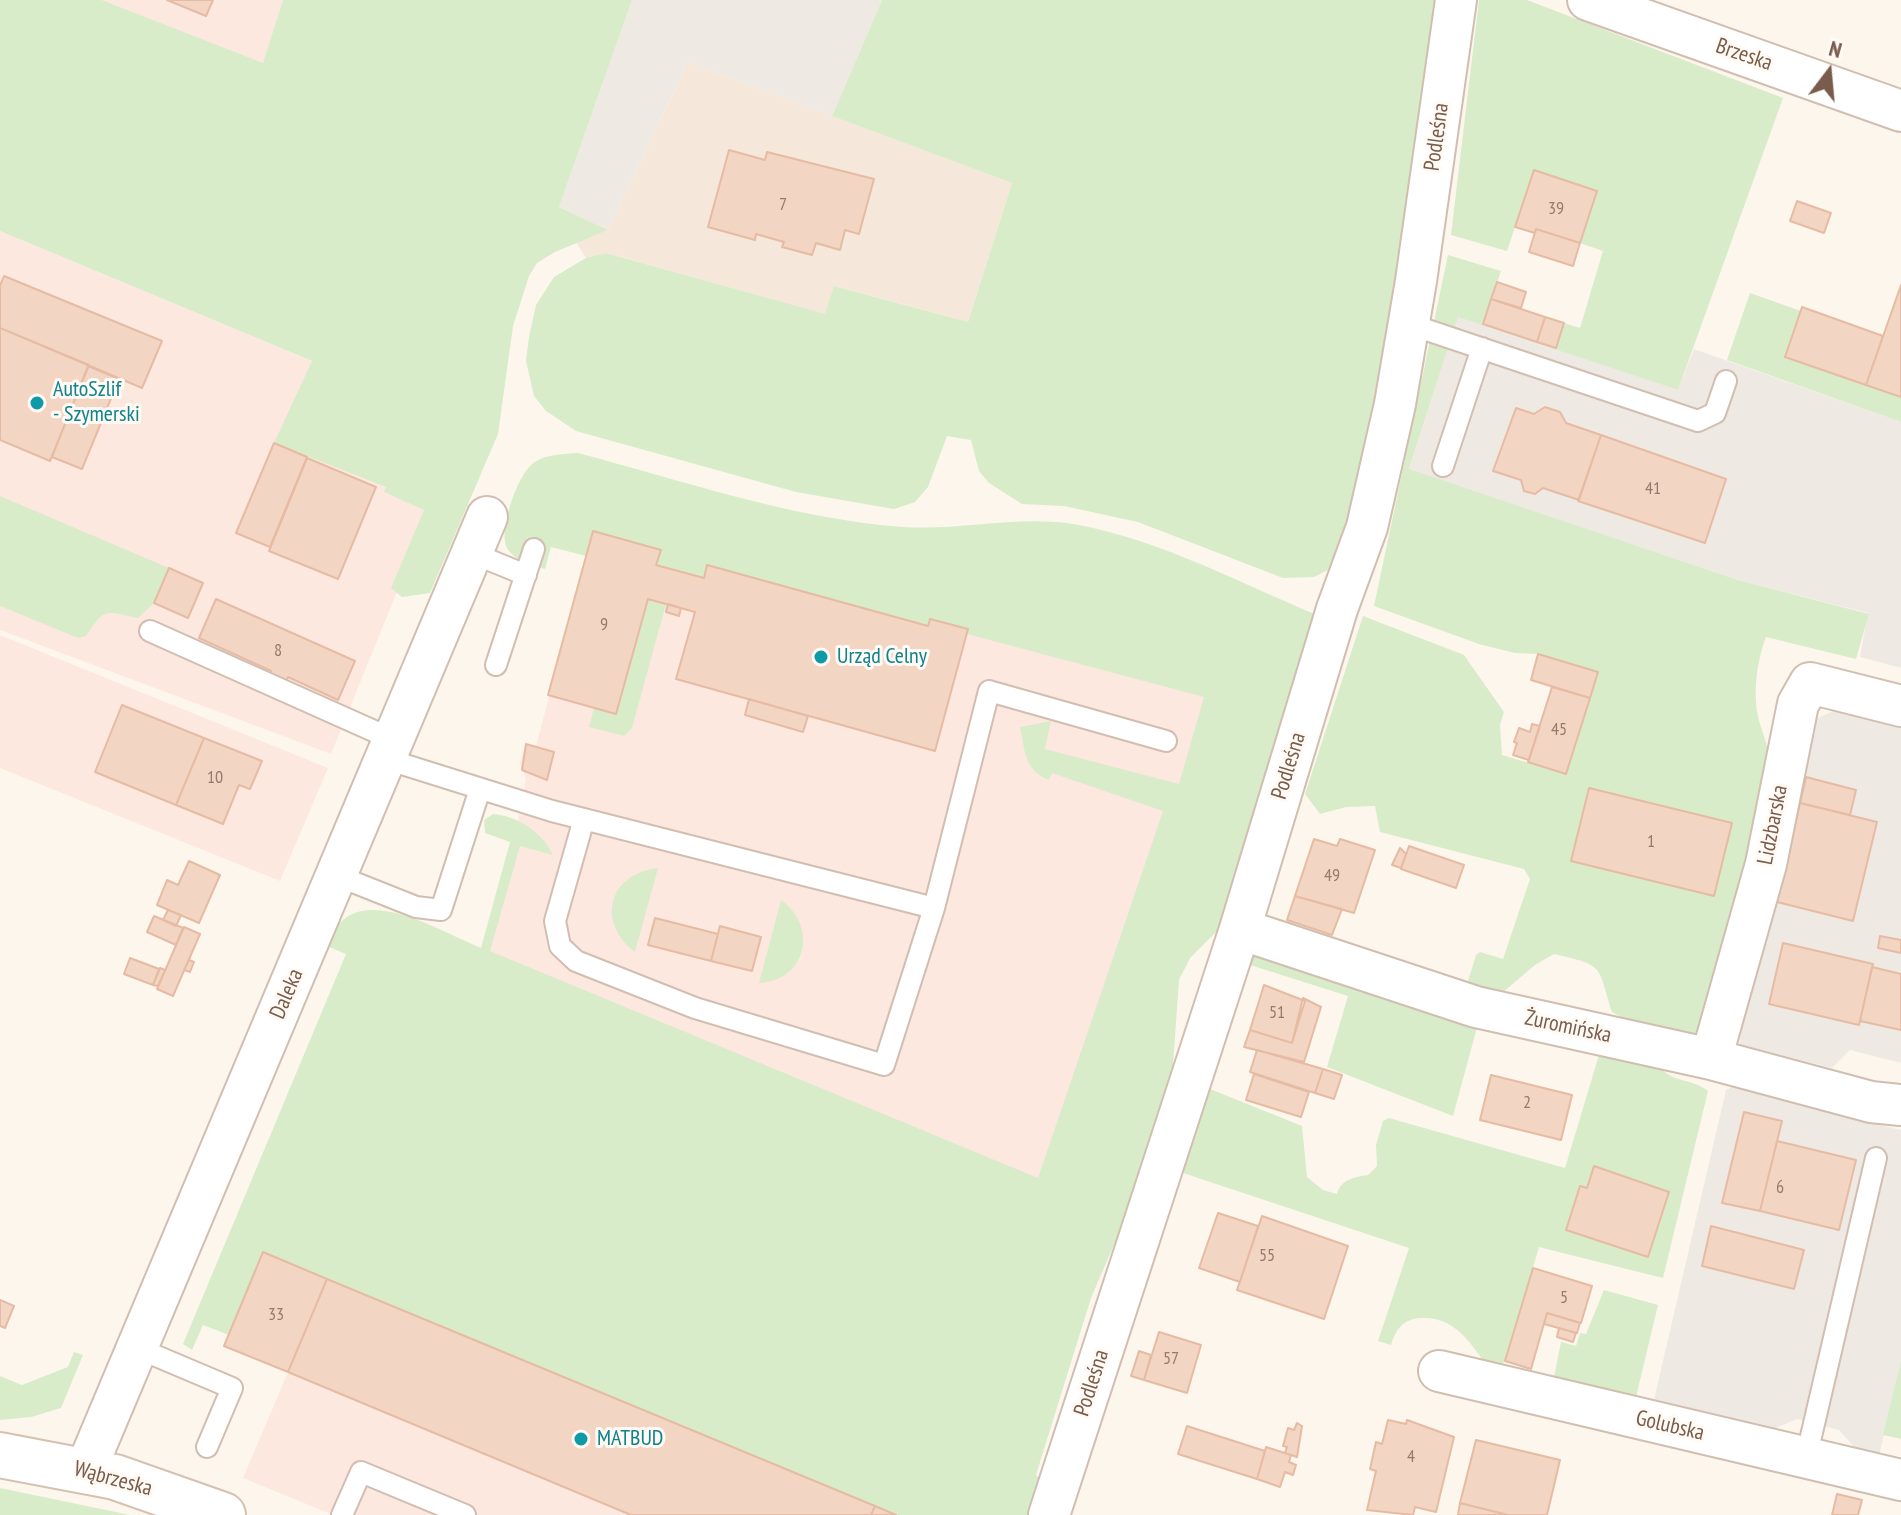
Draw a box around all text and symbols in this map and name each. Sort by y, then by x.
north arrow [1789,32,1869,112]
street label: Brzeska [1712,33,1776,77]
text: N [1826,34,1845,64]
street label: Podleśna [1419,101,1455,173]
house number: 7 [779,194,787,216]
house number: 39 [1548,198,1564,220]
place label: AutoSzlif - Szymerski [53,377,140,428]
marker: AutoSzlif - Szymerski [28,394,46,412]
house number: 41 [1645,478,1661,500]
house number: 9 [600,614,608,636]
house number: 8 [274,640,282,662]
place label: Urząd Celny [837,644,927,670]
marker: Urząd Celny [812,648,830,666]
house number: 45 [1551,719,1567,741]
street label: Podleśna [1266,729,1312,803]
house number: 10 [207,767,223,789]
street label: Lidzbarska [1752,783,1794,867]
house number: 1 [1647,831,1655,853]
house number: 49 [1324,865,1340,887]
street label: Daleka [265,965,309,1023]
house number: 51 [1269,1002,1285,1024]
street label: Żuromińska [1522,1005,1614,1049]
house number: 2 [1523,1092,1531,1114]
house number: 6 [1776,1177,1784,1199]
house number: 55 [1259,1245,1275,1267]
house number: 5 [1560,1287,1568,1309]
house number: 33 [268,1304,284,1326]
street label: Podleśna [1069,1346,1115,1420]
house number: 57 [1163,1348,1179,1370]
street label: Golubska [1633,1405,1707,1447]
place label: MATBUD [597,1426,663,1452]
marker: MATBUD [572,1430,590,1448]
house number: 4 [1407,1446,1415,1468]
street label: Wąbrzeska [71,1456,155,1502]

